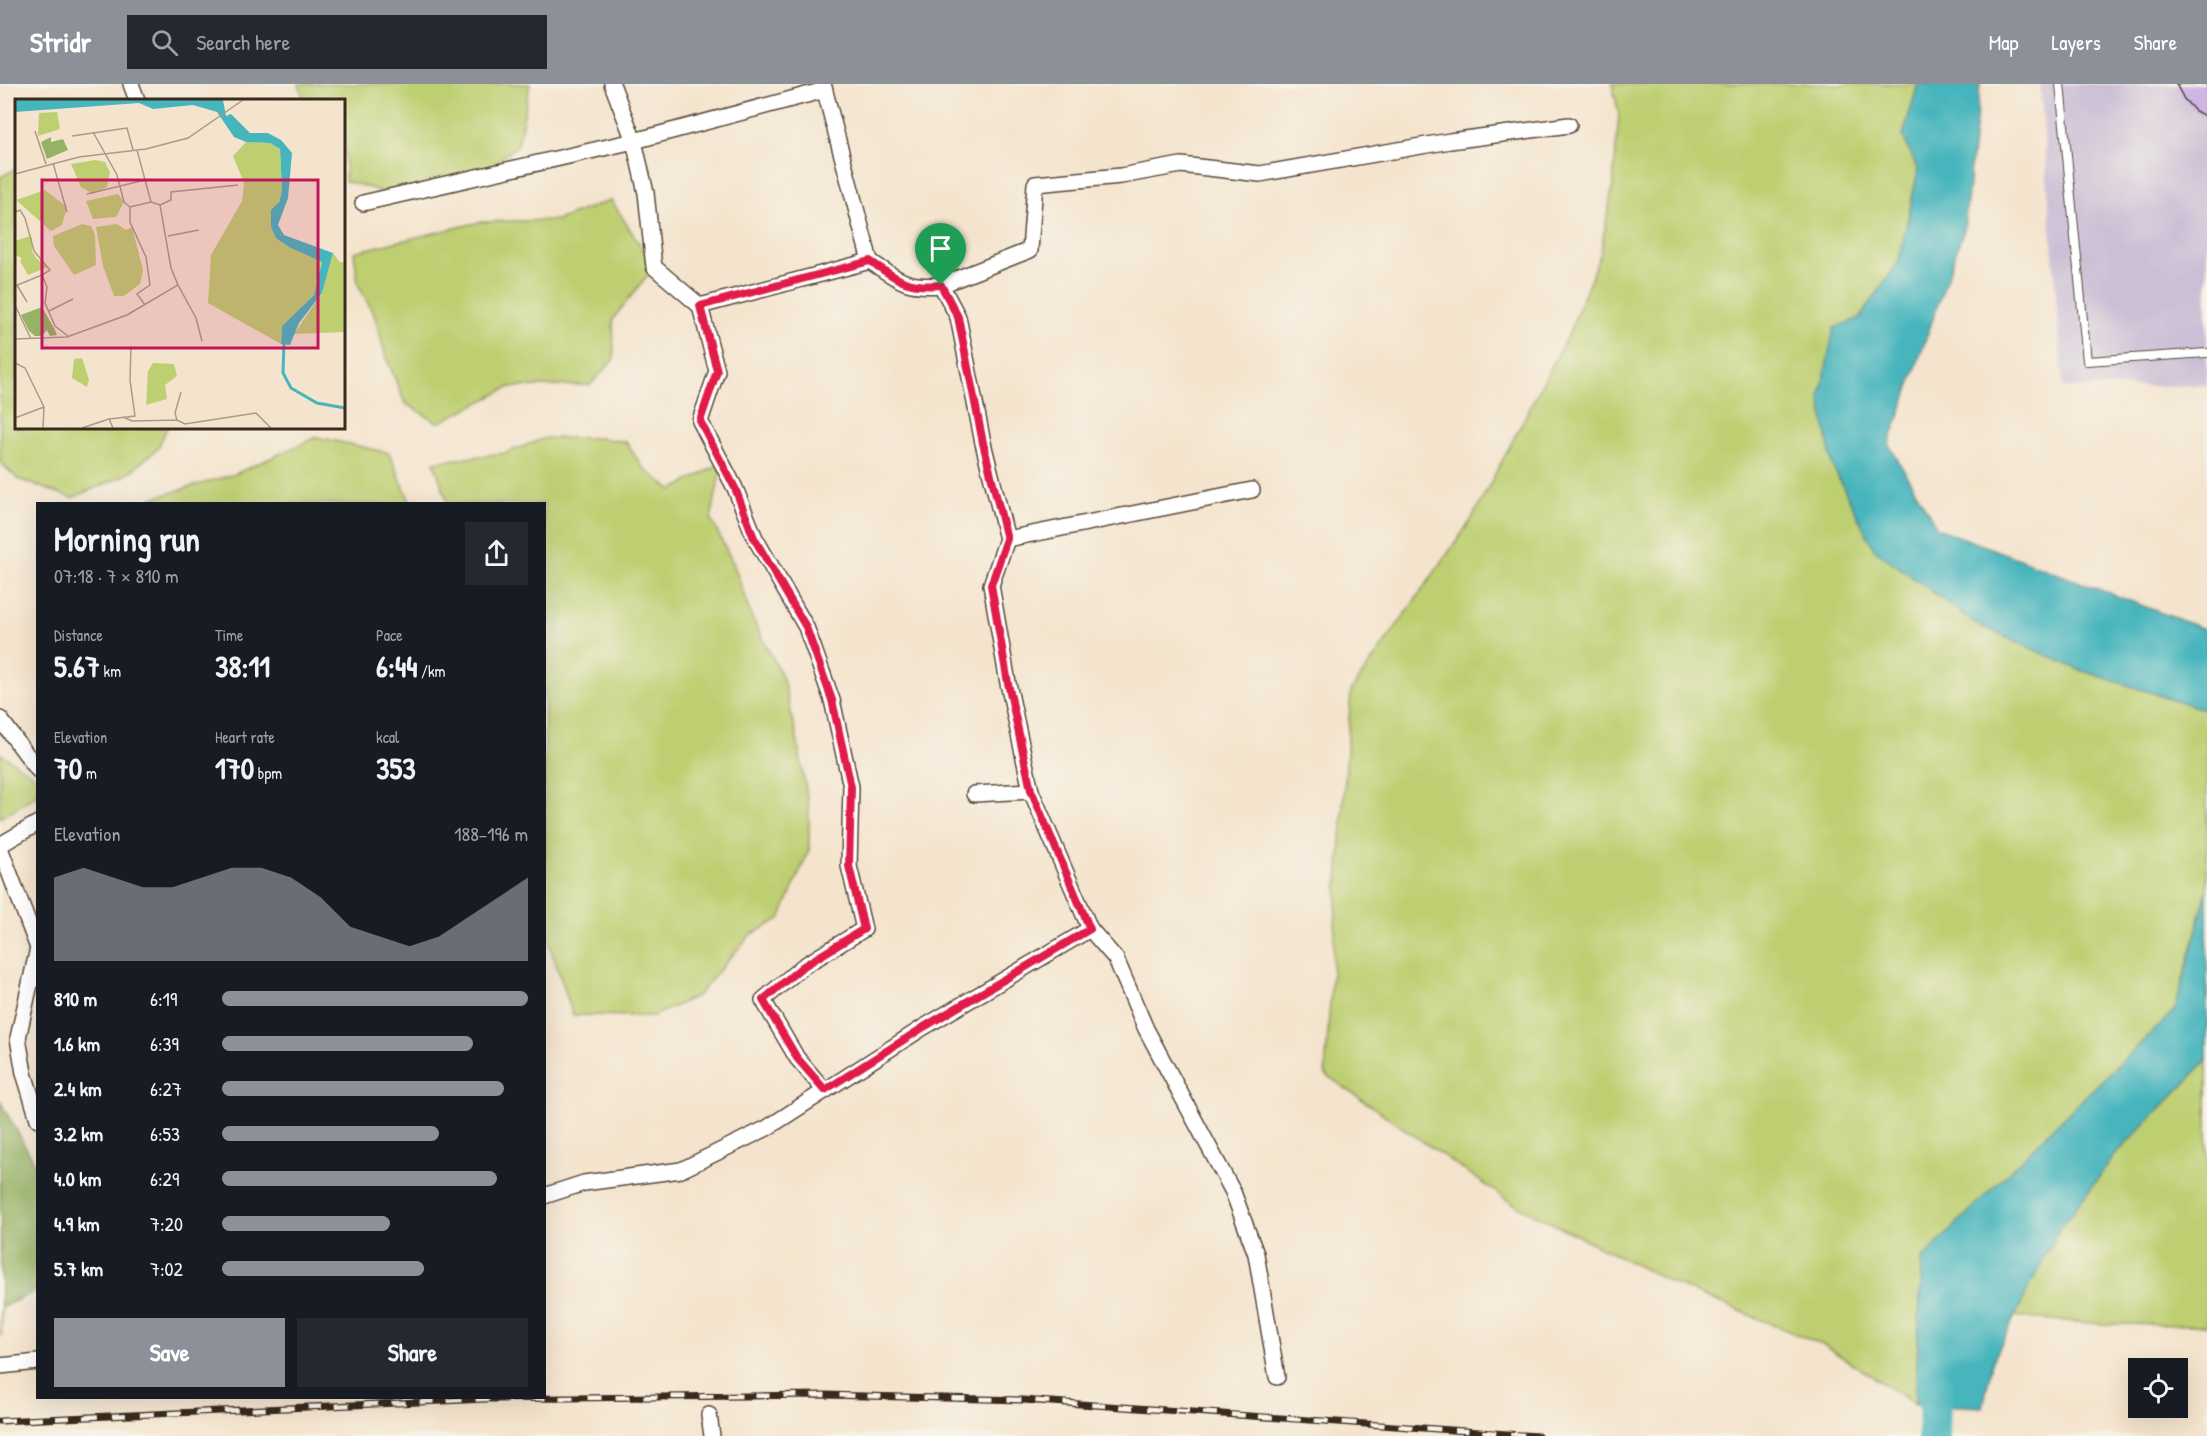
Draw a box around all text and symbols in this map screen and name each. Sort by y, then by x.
search box [127,15,547,69]
text: Stridr [30,23,91,61]
icon: search [148,26,181,59]
text: Search here [196,27,290,57]
text: Map [1989,28,2018,57]
text: Layers [2051,28,2101,57]
text: Share [2134,28,2177,57]
inset map [15,99,345,429]
pin [915,223,966,285]
icon: arrive [924,232,957,265]
text: Morning run [54,517,200,561]
button: share [465,522,528,585]
text: 07:18 · 7 × 810 m [54,562,179,589]
text: Distance [54,624,103,646]
text: Time [215,624,243,646]
text: Pace [376,624,403,646]
text: 5.67 [54,646,100,686]
text: 38:11 [215,646,270,686]
text: 6:44 [376,646,417,686]
text: km [100,660,121,682]
text: /km [417,660,445,682]
text: Elevation [54,726,107,748]
text: Heart rate [215,726,275,748]
text: kcal [376,726,399,748]
text: 70 [54,748,82,788]
text: 170 [215,748,254,788]
text: 353 [376,748,416,788]
text: m [82,762,97,784]
text: bpm [254,762,282,784]
text: Elevation [54,820,120,847]
text: 188–196 m [454,820,528,847]
text: 810 m [54,985,97,1012]
text: 6:19 [150,985,177,1012]
text: 1.6 km [54,1030,100,1057]
text: 6:39 [150,1030,179,1057]
text: 2.4 km [54,1075,102,1102]
text: 6:27 [150,1075,182,1102]
text: 3.2 km [54,1120,103,1147]
text: 6:53 [150,1120,180,1147]
text: 4.0 km [54,1165,101,1192]
text: 6:29 [150,1165,179,1192]
text: 4.9 km [54,1210,100,1237]
text: 7:20 [150,1210,183,1237]
text: 5.7 km [54,1255,103,1282]
text: 7:02 [150,1255,183,1282]
button: Save [54,1318,285,1387]
button: Share [297,1318,528,1387]
map controls [2128,1358,2188,1418]
button: locate [2128,1358,2188,1418]

